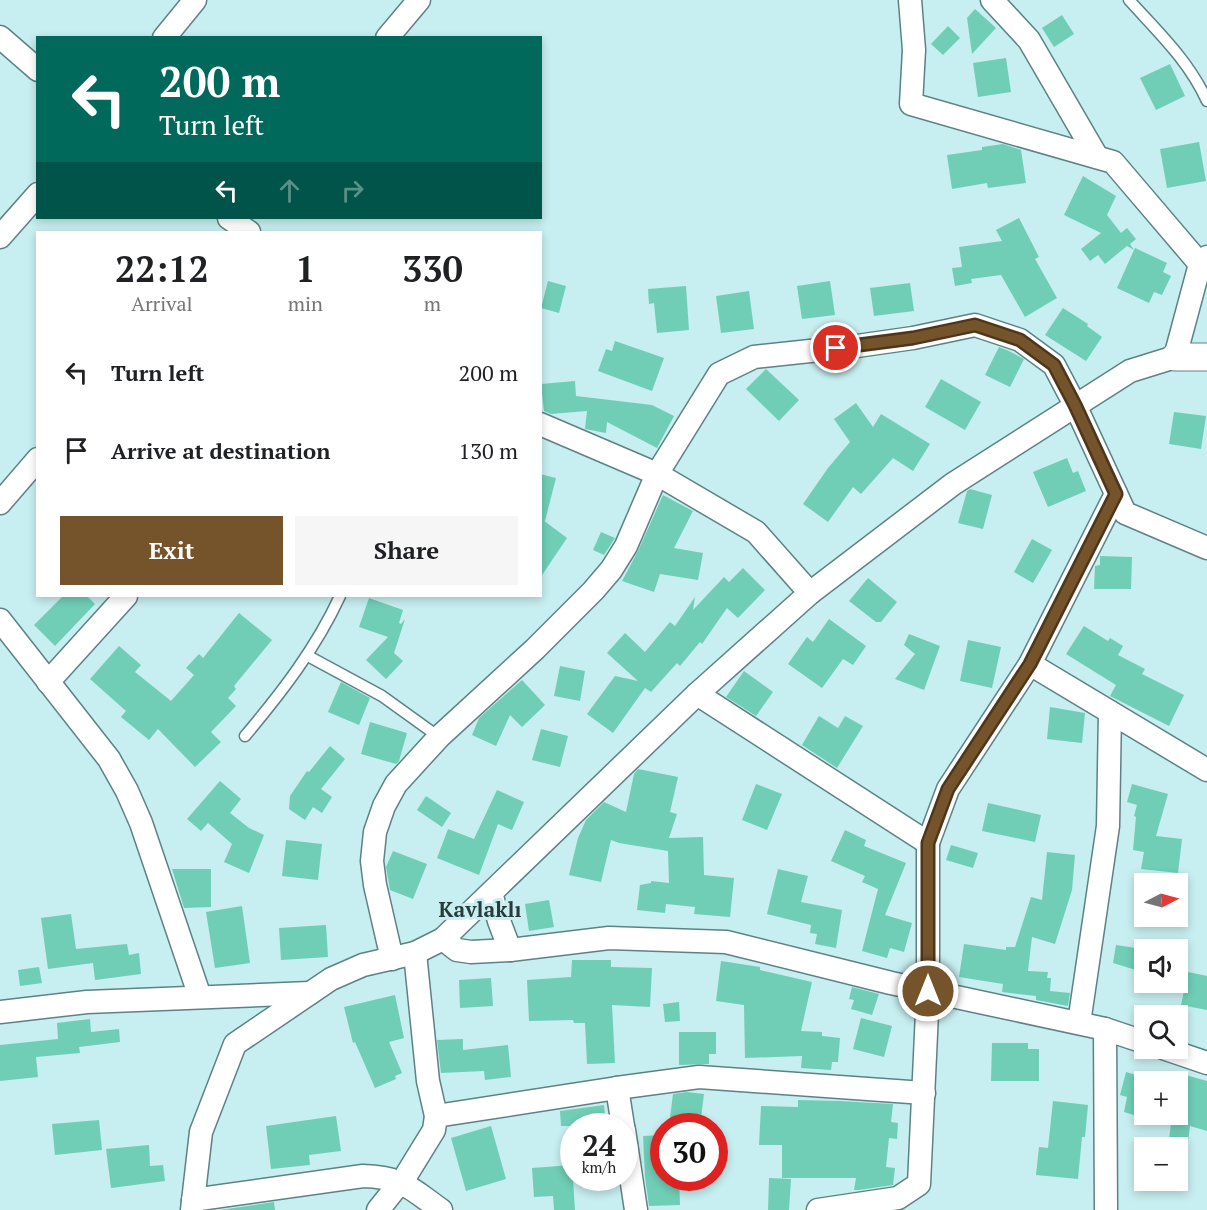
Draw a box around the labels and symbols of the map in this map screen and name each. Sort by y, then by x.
pin [810,322,861,373]
north arrow [1134,873,1188,927]
district label: Kavlaklı [439,895,521,923]
position arrow [896,959,960,1023]
speed limit sign: 30 [650,1113,728,1191]

